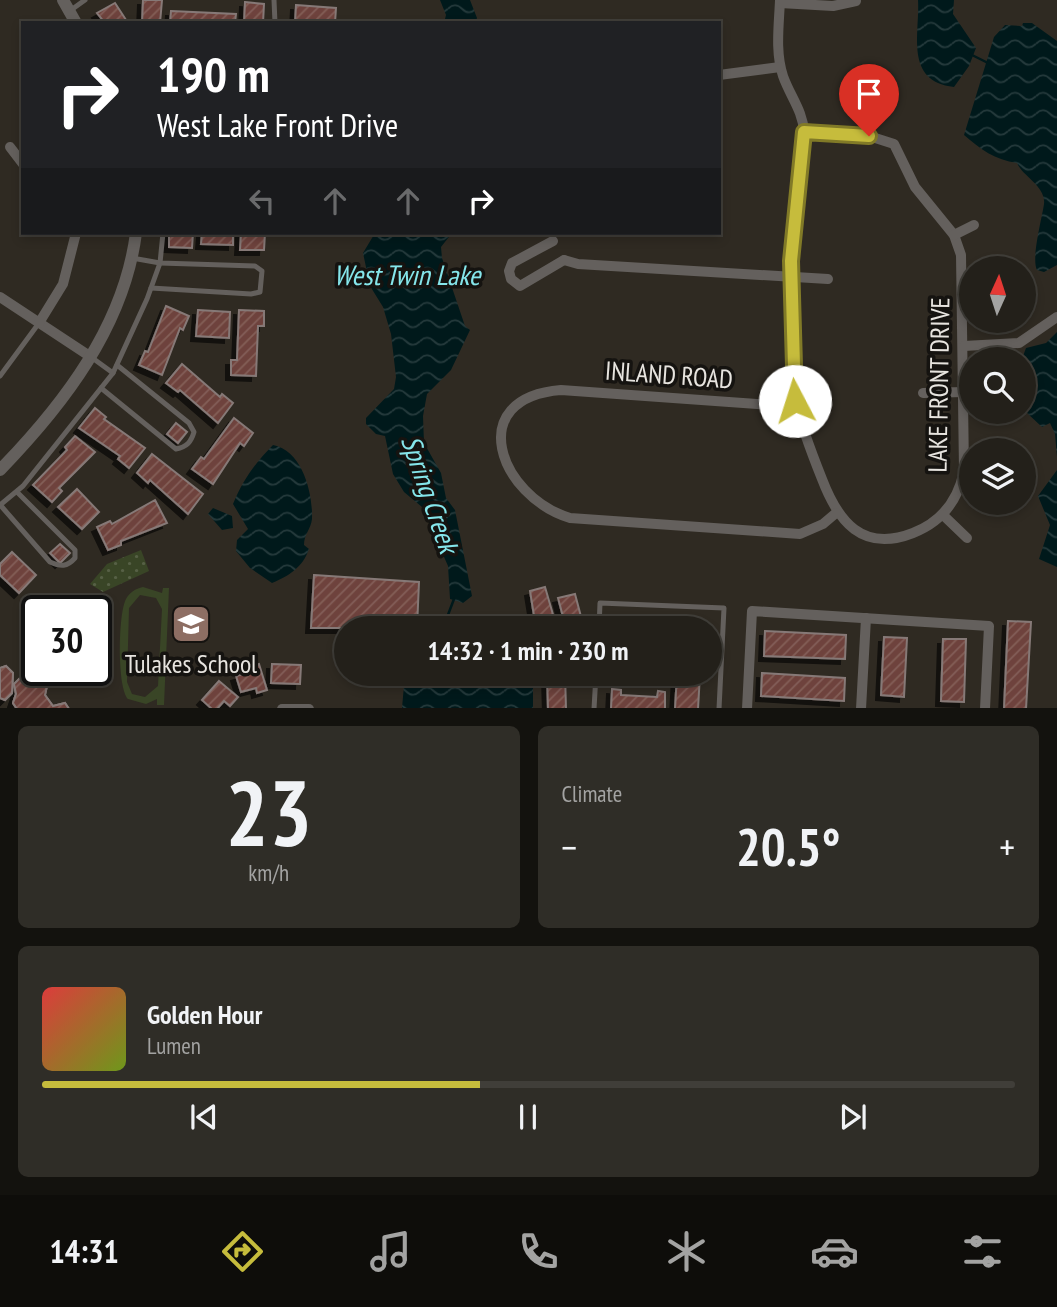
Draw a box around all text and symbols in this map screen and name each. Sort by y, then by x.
text: 190 m [157,42,270,106]
icon: right [42,49,133,140]
pin [839,64,899,136]
icon: arrive [850,75,888,113]
text: West Lake Front Drive [157,104,398,146]
icon: left [243,182,281,220]
icon: ahead [316,182,354,220]
icon: ahead [389,182,427,220]
icon: right [462,182,500,220]
water label: West Twin Lake [334,256,483,293]
north arrow [959,256,1036,332]
map controls [959,256,1036,515]
street label: LAKE FRONT DRIVE [920,297,957,473]
button: search [959,347,1036,424]
street label: INLAND ROAD [604,354,734,395]
position arrow [758,364,832,438]
water label: Spring Creek [393,430,469,561]
button: layers [959,438,1036,515]
speed limit sign: 30 [21,595,112,686]
school or university icon: Tulakes School [170,603,212,645]
text: 14:32 · 1 min · 230 m [428,634,628,667]
place label: Tulakes School [125,647,257,680]
text: 23 [225,753,312,871]
text: Climate [562,779,622,808]
text: 20.5° [736,813,841,880]
text: − [562,822,577,871]
text: + [999,822,1015,871]
text: km/h [248,858,289,887]
text: Golden Hour [147,998,262,1031]
text: Lumen [147,1031,201,1060]
icon: previous [185,1098,223,1136]
icon: pause [509,1098,547,1136]
icon: next [834,1098,872,1136]
icon: directions [218,1227,267,1276]
icon: music [366,1227,415,1276]
icon: phone [514,1227,563,1276]
icon: climate [662,1227,711,1276]
icon: car [810,1227,859,1276]
icon: filters [958,1227,1007,1276]
text: 14:31 [50,1230,119,1272]

